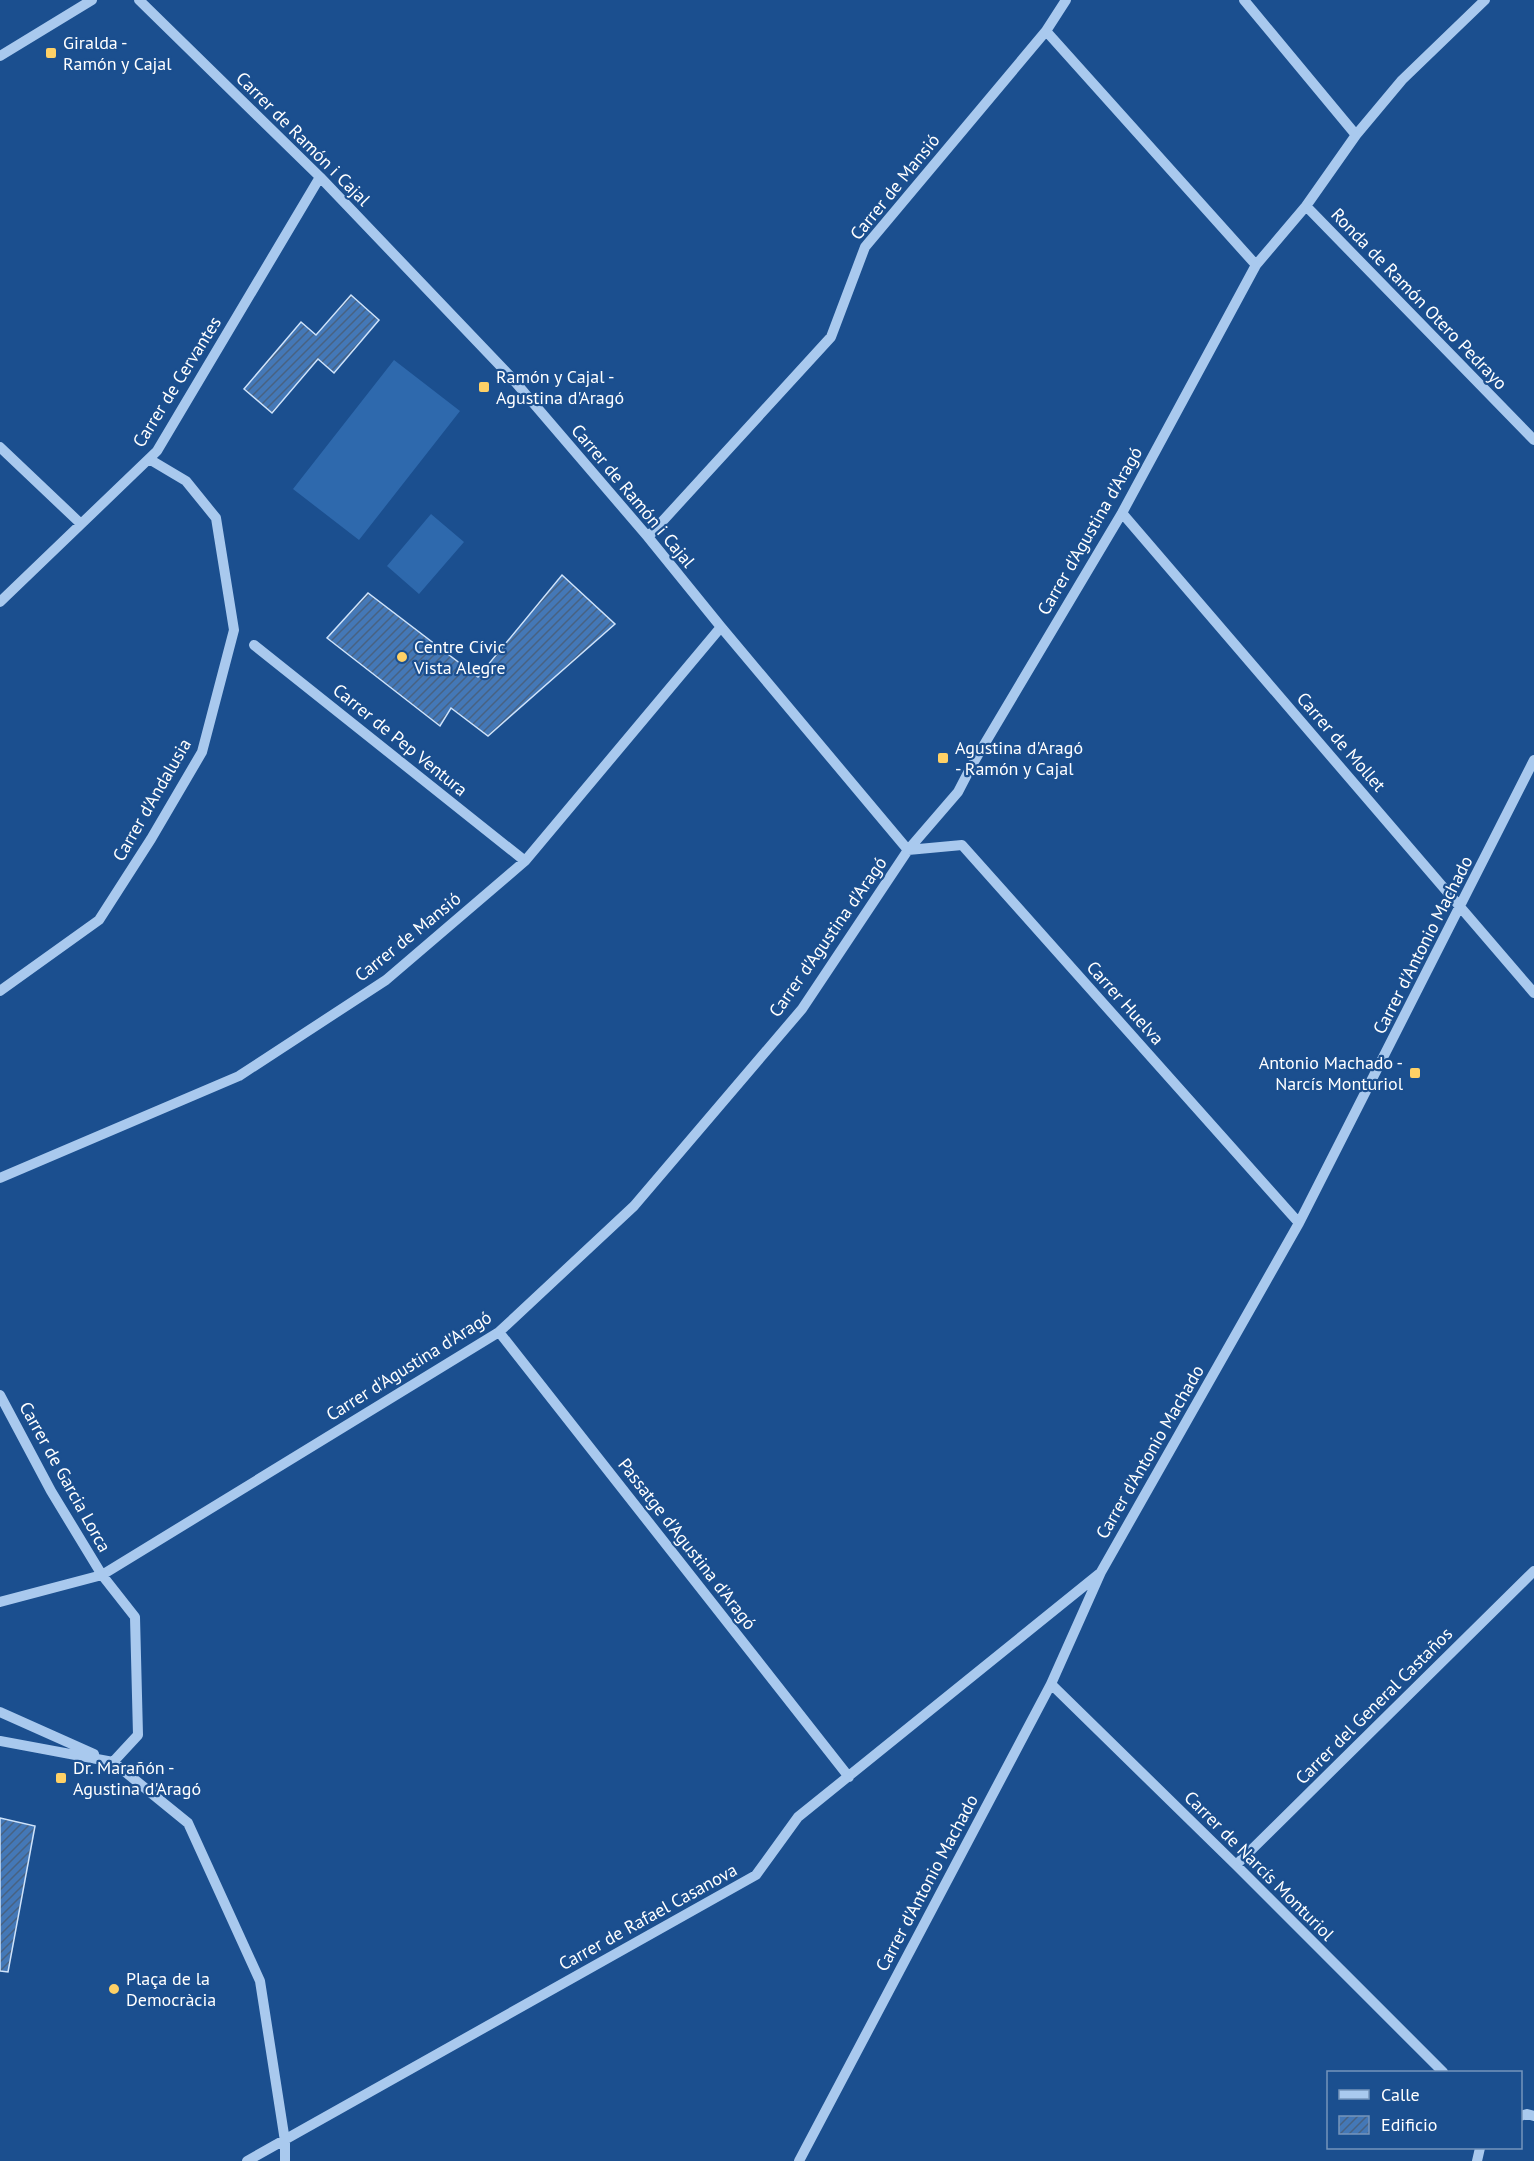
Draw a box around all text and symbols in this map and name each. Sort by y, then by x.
place label: Giralda - Ramón y Cajal [63,31,172,75]
marker: Giralda - Ramón y Cajal [44,46,58,60]
street label: Carrer de Ramón i Cajal [231,67,376,211]
street label: Carrer de Mansió [845,129,944,244]
street label: Ronda de Ramón Otero Pedrayo [1326,203,1512,394]
street label: Carrer de Cervantes [127,312,226,451]
place label: Ramón y Cajal - Agustina d'Aragó [496,365,624,409]
marker: Ramón y Cajal - Agustina d'Aragó [477,380,491,394]
street label: Carrer de Ramón i Cajal [566,419,701,573]
street label: Carrer d'Agustina d'Aragó [1032,442,1147,619]
place label: Centre Cívic Vista Alegre [413,635,506,679]
marker: Centre Cívic Vista Alegre [395,650,409,664]
street label: Carrer de Pep Ventura [328,678,472,801]
street label: Carrer de Mollet [1292,687,1391,796]
street label: Carrer d'Andalusia [107,734,196,865]
place label: Agustina d'Aragó - Ramón y Cajal [955,736,1083,780]
marker: Agustina d'Aragó - Ramón y Cajal [936,751,950,765]
street label: Carrer d'Agustina d'Aragó [763,852,892,1021]
street label: Carrer d'Antonio Machado [1368,852,1478,1038]
street label: Carrer de Mansió [350,887,465,986]
street label: Carrer Huelva [1082,956,1169,1049]
place label: Antonio Machado - Narcís Monturiol [1259,1051,1404,1095]
marker: Antonio Machado - Narcís Monturiol [1408,1066,1422,1080]
street label: Carrer d'Agustina d'Aragó [322,1305,496,1426]
street label: Carrer d'Antonio Machado [1090,1361,1209,1543]
street label: Carrer de Garcia Lorca [14,1397,116,1556]
street label: Passatge d'Agustina d'Aragó [613,1453,762,1634]
street label: Carrer del General Castaños [1290,1622,1457,1789]
place label: Dr. Marañón - Agustina d'Aragó [73,1756,201,1800]
marker: Dr. Marañón - Agustina d'Aragó [54,1771,68,1785]
street label: Carrer de Narcís Monturiol [1180,1786,1340,1946]
street label: Carrer d'Antonio Machado [870,1790,983,1975]
street label: Carrer de Rafael Casanova [555,1858,741,1975]
place label: Plaça de la Democràcia [126,1967,216,2011]
marker: Plaça de la Democràcia [107,1982,121,1996]
legend [1327,2071,1522,2149]
text: Calle [1381,2083,1420,2106]
text: Edificio [1381,2113,1437,2136]

